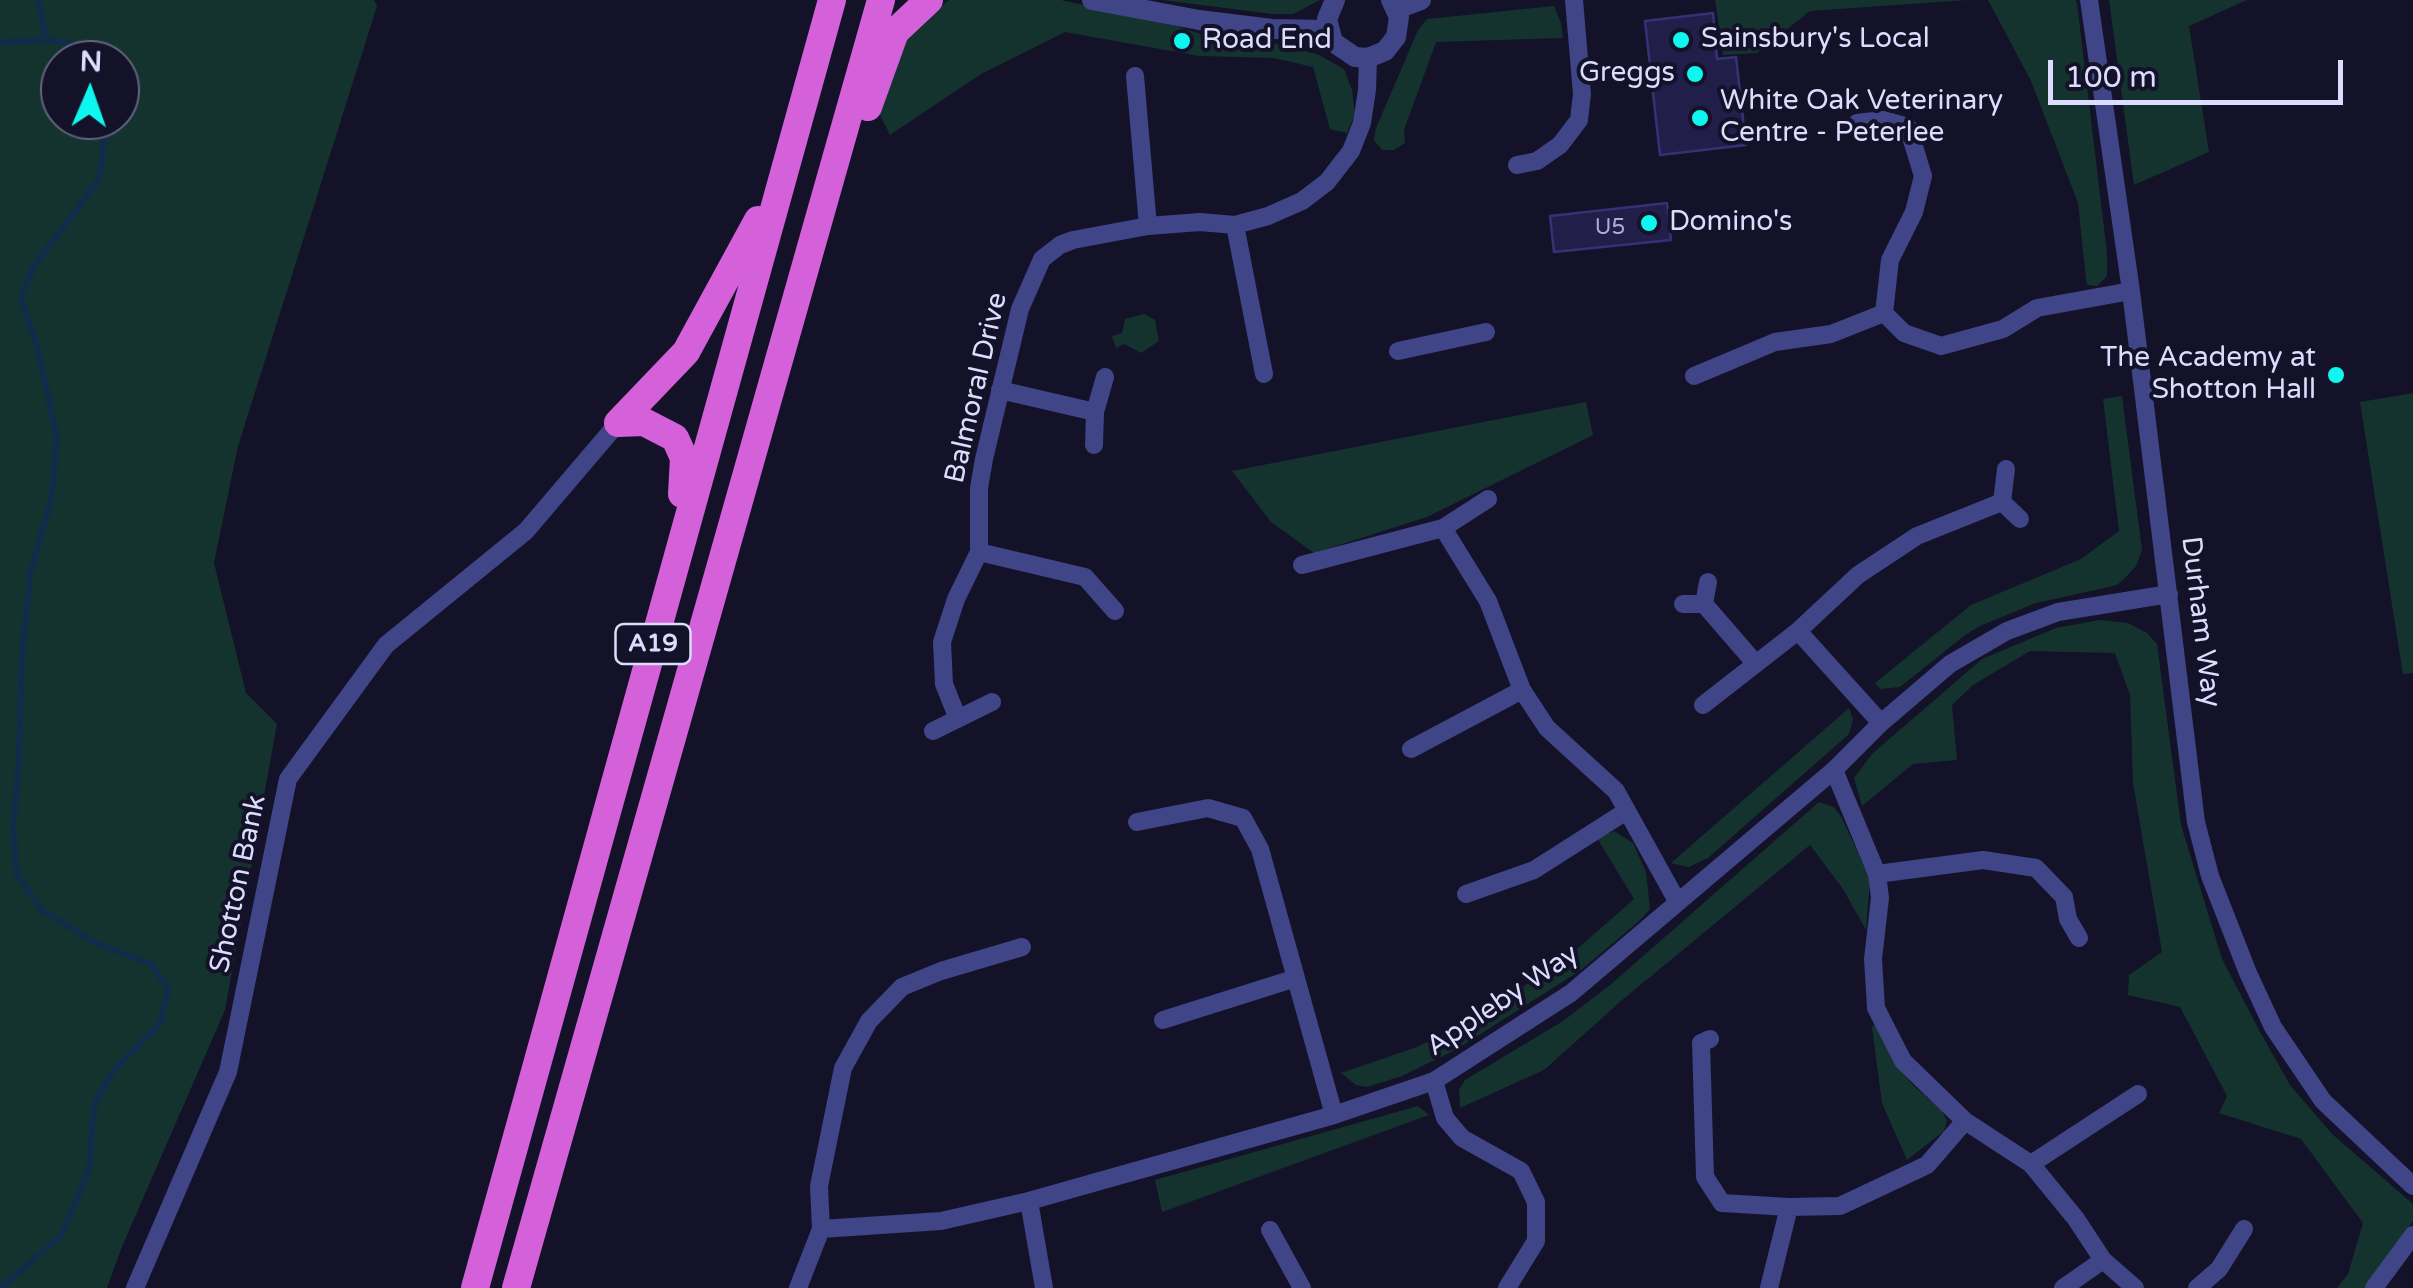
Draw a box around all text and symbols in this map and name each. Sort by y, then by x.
place label: Sainsbury's Local [1701,23,1930,57]
place label: Road End [1202,24,1332,58]
marker: Sainsbury's Local [1670,29,1692,51]
marker: Road End [1171,30,1193,52]
north arrow [40,40,140,140]
scale bar [2053,40,2348,102]
text: N [79,45,103,79]
place label: Greggs [1579,57,1675,91]
text: 100 m [2065,59,2157,96]
marker: Greggs [1684,63,1706,85]
place label: White Oak Veterinary Centre - Peterlee [1720,85,2003,151]
marker: White Oak Veterinary Centre - Peterlee [1689,107,1711,129]
place label: Domino's [1669,206,1793,240]
marker: Domino's [1638,212,1660,234]
house number: U5 [1595,215,1625,241]
street label: Balmoral Drive [939,289,1015,487]
place label: The Academy at Shotton Hall [2100,342,2316,408]
marker: The Academy at Shotton Hall [2325,364,2347,386]
street label: Durham Way [2173,535,2227,709]
road number: A19 [616,624,690,664]
street label: Shotton Bank [204,792,274,976]
street label: Appleby Way [1420,938,1586,1064]

